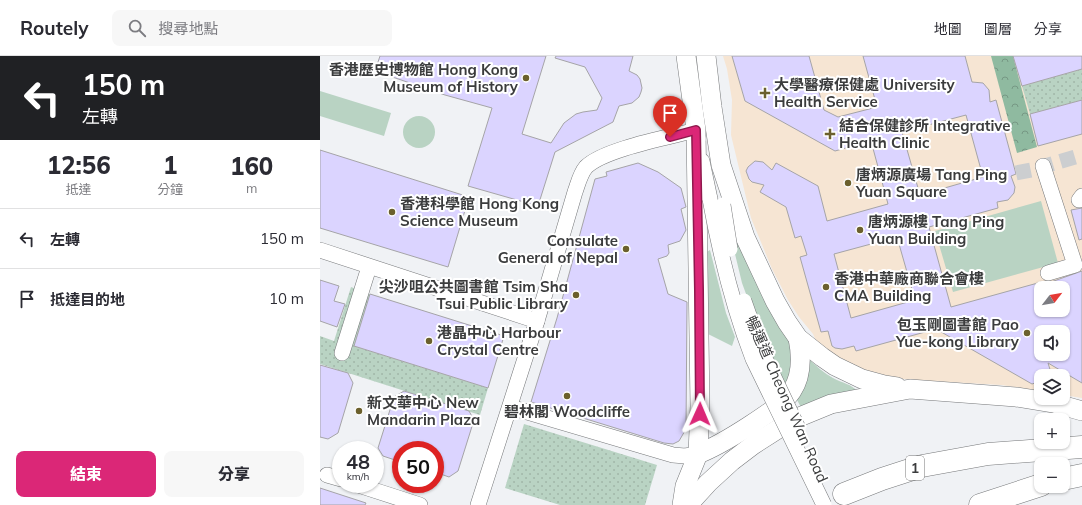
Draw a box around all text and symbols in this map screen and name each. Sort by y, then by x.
search box [112,10,392,46]
text: Routely [20,16,88,40]
icon: search [126,17,148,39]
text: 搜尋地點 [158,19,218,38]
text: 地圖 [934,20,962,38]
text: 圖層 [984,20,1012,38]
text: 分享 [1034,20,1062,38]
place label: 香港歷史博物館 Hong Kong Museum of History [329,60,519,96]
text: 150 m [82,67,165,102]
icon: left [16,72,68,124]
marker: 香港歷史博物館 Hong Kong Museum of History [521,73,531,83]
place label: 大學醫療保健處 University Health Service [774,75,955,111]
marker: 大學醫療保健處 University Health Service [759,87,771,99]
pin [653,96,687,137]
icon: arrive [659,102,681,124]
text: 左轉 [82,105,118,128]
place label: 結合保健診所 Integrative Health Clinic [839,116,1011,152]
marker: 結合保健診所 Integrative Health Clinic [824,128,836,140]
text: 12:56 [47,150,111,180]
text: 1 [163,150,178,180]
text: 160 [230,151,273,181]
place label: 唐炳源廣場 Tang Ping Yuan Square [855,165,1007,201]
marker: 唐炳源廣場 Tang Ping Yuan Square [843,178,853,188]
text: m [246,180,257,196]
text: 抵達 [66,181,92,197]
text: 分鐘 [157,181,183,197]
place label: 香港科學館 Hong Kong Science Museum [400,194,559,230]
marker: 香港科學館 Hong Kong Science Museum [387,207,397,217]
place label: 唐炳源樓 Tang Ping Yuan Building [867,212,1004,248]
marker: 唐炳源樓 Tang Ping Yuan Building [855,225,865,235]
icon: left [16,228,38,250]
text: 150 m [260,229,304,248]
text: 左轉 [50,230,80,249]
place label: Consulate General of Nepal [498,231,618,267]
marker: Consulate General of Nepal [621,244,631,254]
place label: 香港中華廠商聯合會樓 CMA Building [834,269,984,305]
place label: 尖沙咀公共圖書館 Tsim Sha Tsui Public Library [379,277,569,313]
north arrow [1034,281,1070,317]
map controls [1034,281,1070,493]
marker: 香港中華廠商聯合會樓 CMA Building [821,282,831,292]
icon: arrive [16,288,38,310]
text: 10 m [269,289,304,308]
text: 抵達目的地 [50,290,125,309]
marker: 尖沙咀公共圖書館 Tsim Sha Tsui Public Library [571,290,581,300]
street label: 暢運道 Cheong Wan Road [742,313,832,485]
place label: 包玉剛圖書館 Pao Yue-kong Library [895,315,1020,351]
place label: 港晶中心 Harbour Crystal Centre [437,323,561,359]
button: sound [1034,325,1070,361]
marker: 包玉剛圖書館 Pao Yue-kong Library [1022,328,1032,338]
marker: 港晶中心 Harbour Crystal Centre [424,336,434,346]
button: layers [1034,369,1070,405]
marker: 碧林閣 Woodcliffe [562,391,572,401]
place label: 新文華中心 New Mandarin Plaza [367,393,480,429]
position arrow [679,393,721,435]
place label: 碧林閣 Woodcliffe [504,402,630,421]
marker: 新文華中心 New Mandarin Plaza [354,406,364,416]
button: + [1034,413,1070,449]
speed limit sign: 50 [392,441,444,493]
text: 48 [346,449,370,474]
button: 結束 [16,451,156,497]
button: 分享 [164,451,304,497]
road number: 1 [906,456,924,480]
button: − [1034,457,1070,493]
text: km/h [347,470,369,483]

